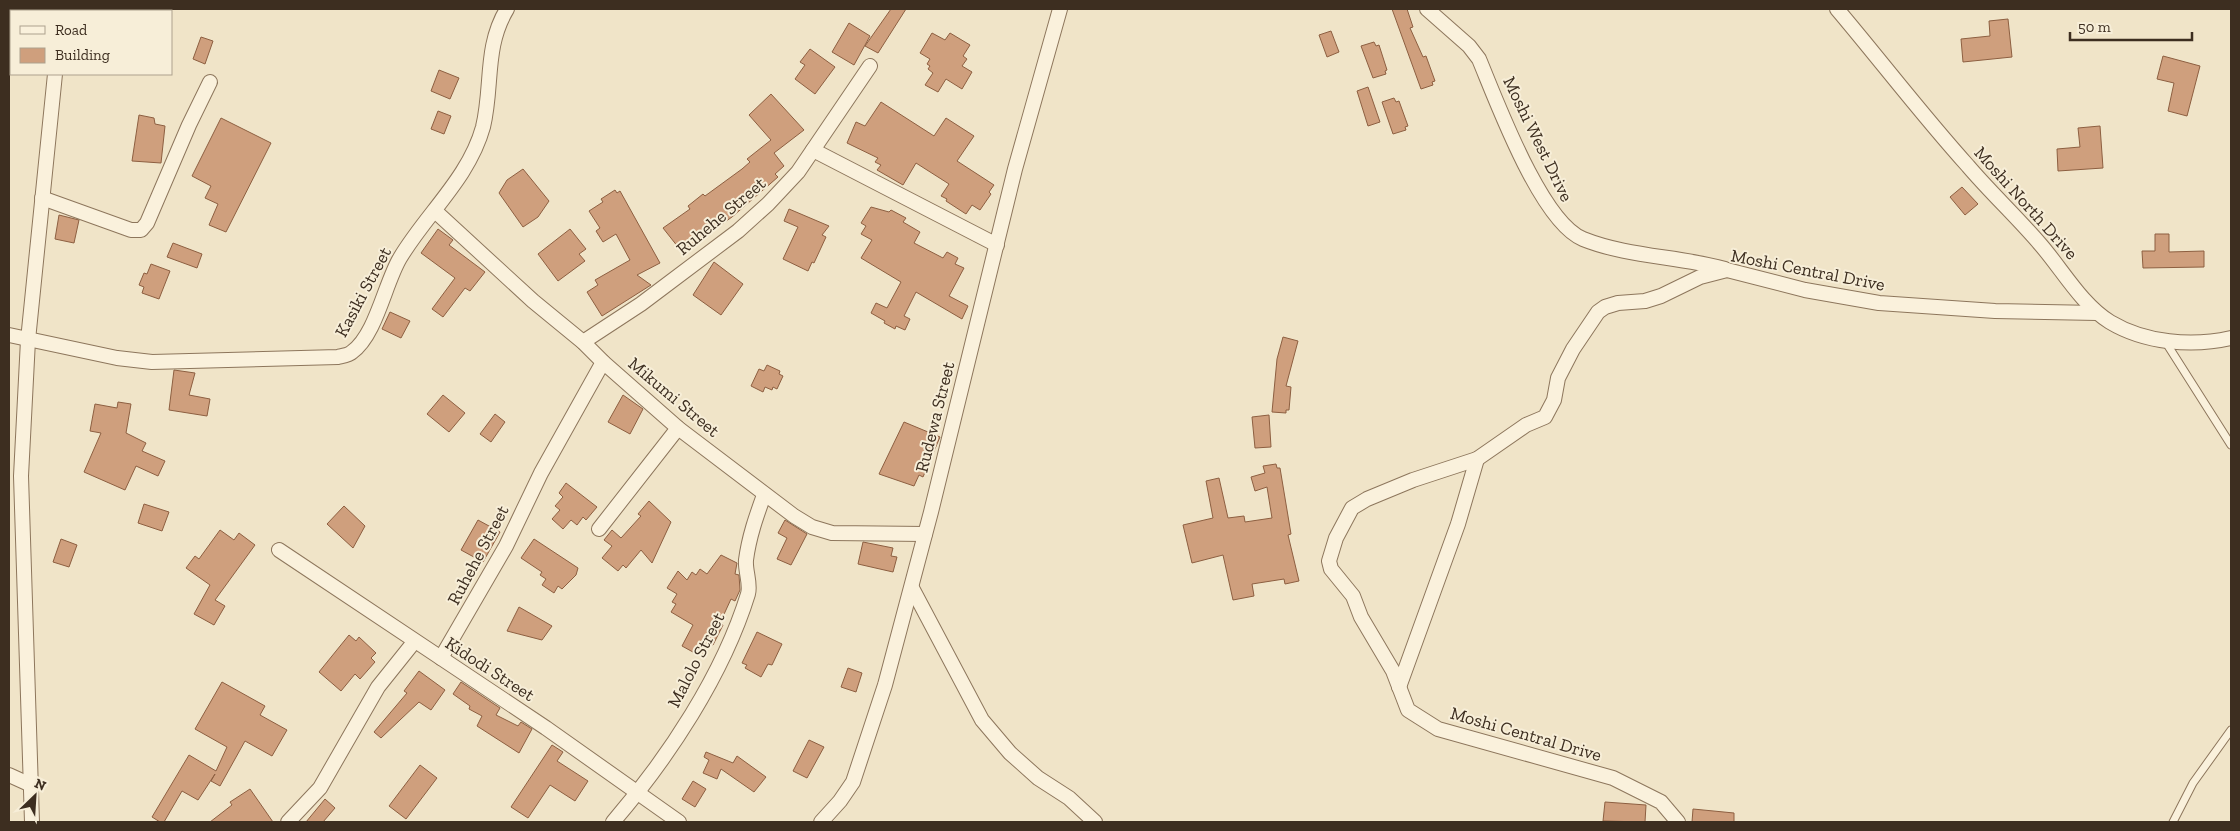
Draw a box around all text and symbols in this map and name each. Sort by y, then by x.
legend [10,10,172,75]
scale bar [2070,10,2192,42]
text: 50 m [2078,18,2111,36]
text: Road [55,21,88,39]
text: Building [55,46,110,64]
street label: Moshi West Drive [1498,73,1578,205]
street label: Moshi North Drive [1969,142,2083,264]
street label: Ruhehe Street [672,172,770,260]
street label: Kasiki Street [330,243,396,341]
street label: Moshi Central Drive [1729,244,1887,296]
street label: Mikumi Street [624,352,724,442]
street label: Rudewa Street [911,359,959,475]
street label: Ruhehe Street [443,501,514,609]
street label: Malolo Street [663,608,730,711]
street label: Kidodi Street [441,632,539,706]
street label: Moshi Central Drive [1448,702,1604,766]
north arrow [10,771,60,821]
text: N [32,775,49,795]

